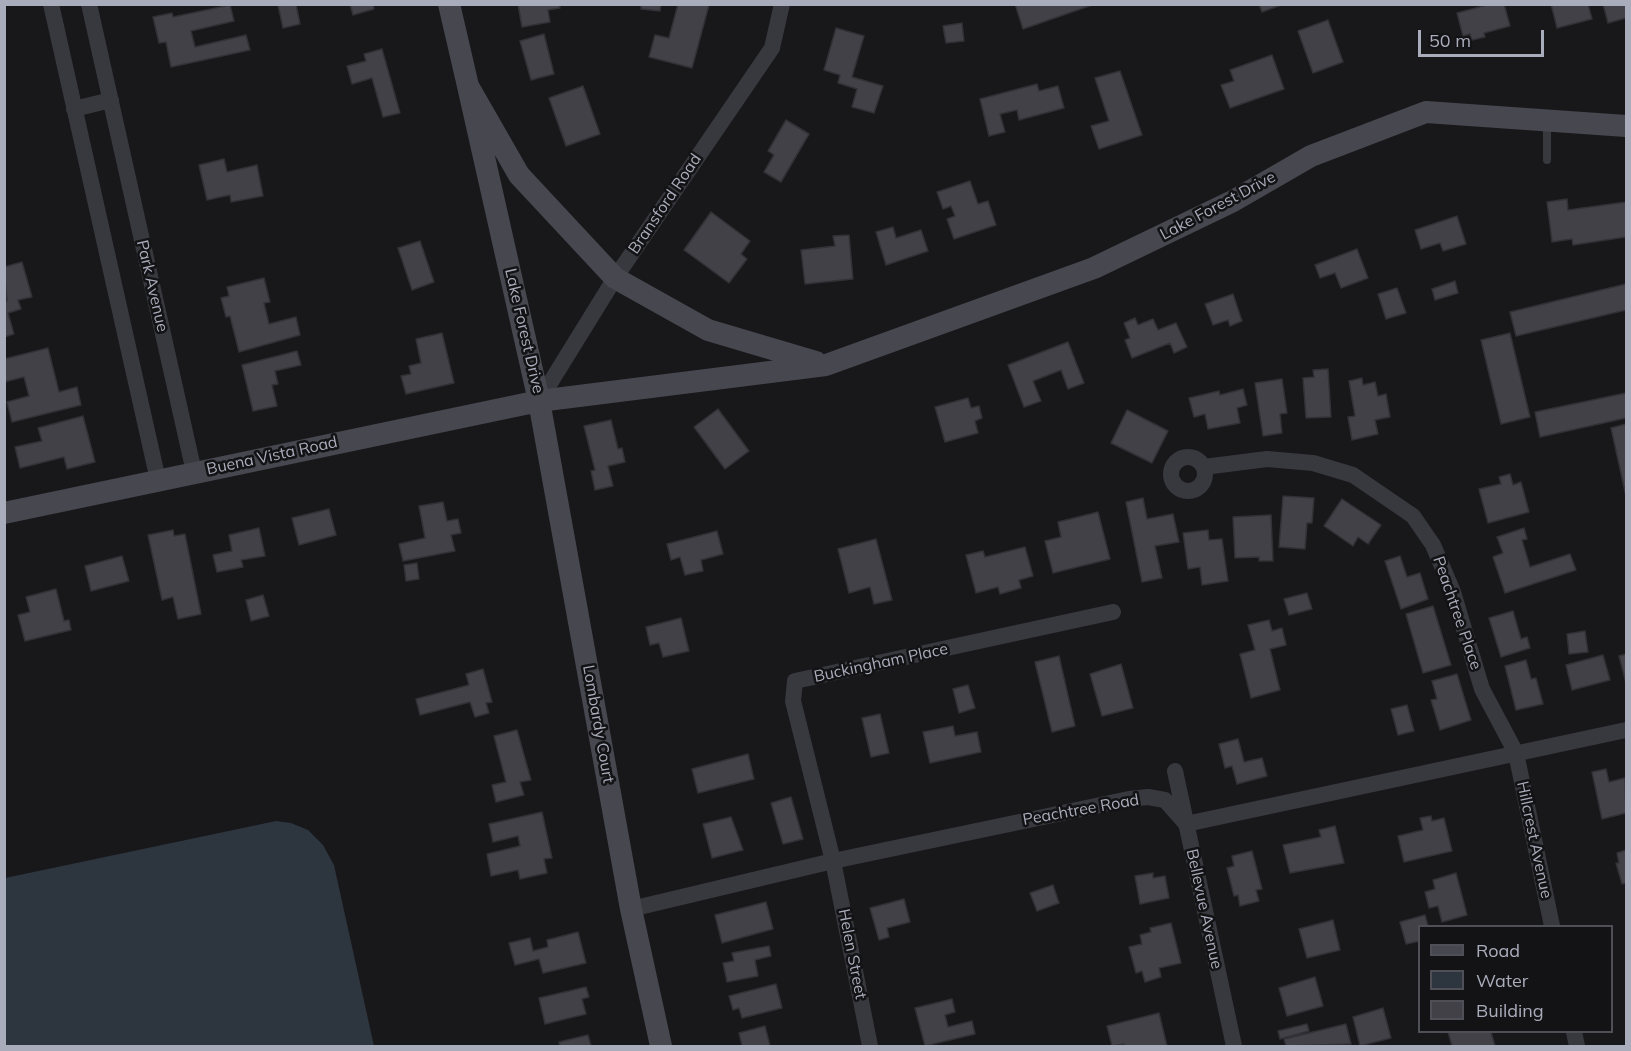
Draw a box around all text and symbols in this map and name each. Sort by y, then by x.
scale bar [1421,18,1547,56]
text: 50 m [1429,29,1471,52]
street label: Bransford Road [624,150,706,258]
street label: Lake Forest Drive [1157,168,1279,244]
street label: Park Avenue [132,238,172,334]
street label: Lake Forest Drive [500,267,548,395]
street label: Buena Vista Road [205,433,339,479]
street label: Peachtree Place [1429,554,1485,672]
street label: Buckingham Place [812,639,950,687]
street label: Lombardy Court [578,663,618,785]
street label: Hillcrest Avenue [1512,780,1556,900]
street label: Peachtree Road [1021,790,1141,830]
street label: Bellevue Avenue [1182,847,1226,971]
street label: Helen Street [834,907,870,1001]
legend [1418,925,1613,1033]
text: Road [1476,939,1520,962]
text: Water [1476,969,1528,992]
text: Building [1476,999,1544,1022]

